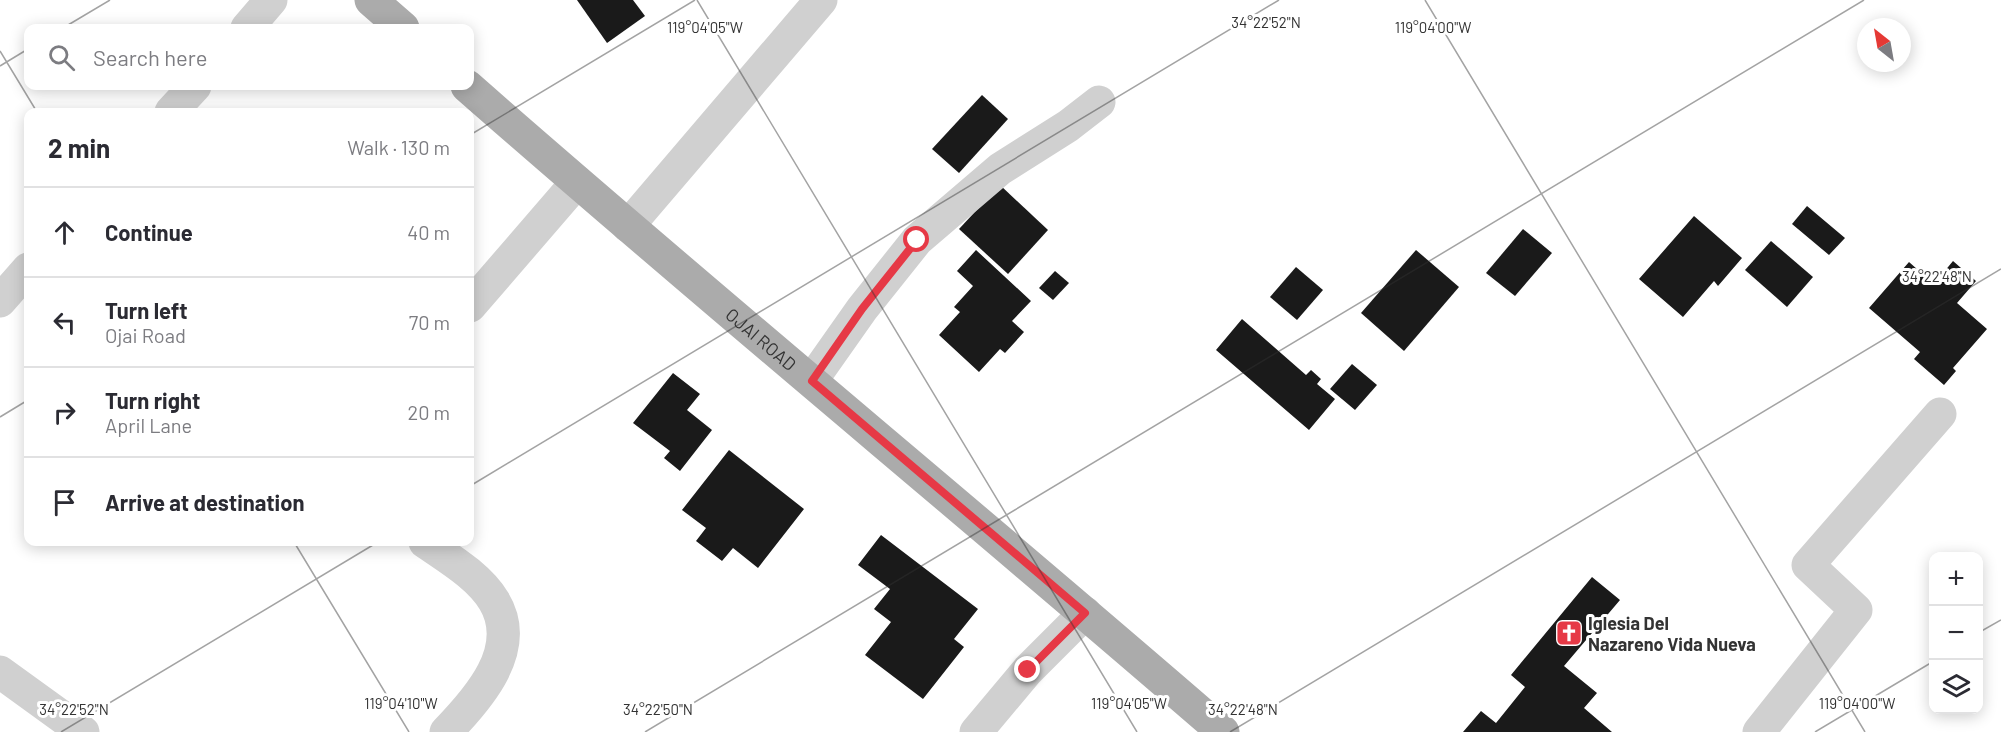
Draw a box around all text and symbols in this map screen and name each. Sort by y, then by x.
text: 34°22'52"N [1231,13,1301,31]
text: 119°04'05"W [667,18,743,36]
text: 119°04'00"W [1395,18,1471,36]
north arrow [1857,18,1911,72]
search box [24,24,474,90]
icon: search [45,41,78,74]
text: Search here [93,44,207,70]
text: 2 min [48,132,110,163]
text: Walk · 130 m [347,135,450,159]
icon: ahead [48,216,81,249]
text: Continue [105,219,193,245]
text: 40 m [407,220,450,244]
route start [903,226,929,252]
text: 34°22'48"N [1902,267,1972,285]
text: Turn left [105,297,188,323]
street label: OJAI ROAD [721,303,801,375]
icon: left [48,306,81,339]
text: 70 m [409,310,450,334]
text: Ojai Road [105,323,186,347]
text: Turn right [105,387,200,413]
icon: right [48,396,81,429]
text: 20 m [407,400,450,424]
text: April Lane [105,413,192,437]
icon: arrive [48,486,81,519]
text: Arrive at destination [105,489,304,515]
map controls [1929,552,1983,714]
button: + [1929,552,1983,606]
button: − [1929,606,1983,660]
place label: Iglesia Del Nazareno Vida Nueva [1588,612,1756,655]
church icon: Iglesia Del Nazareno Vida Nueva [1554,618,1584,648]
route end [1014,656,1040,682]
button: layers [1929,660,1983,714]
text: 119°04'10"W [364,694,438,712]
text: 119°04'05"W [1091,694,1167,712]
text: 119°04'00"W [1819,694,1895,712]
text: 34°22'52"N [39,700,109,718]
text: 34°22'50"N [623,700,693,718]
text: 34°22'48"N [1208,700,1278,718]

